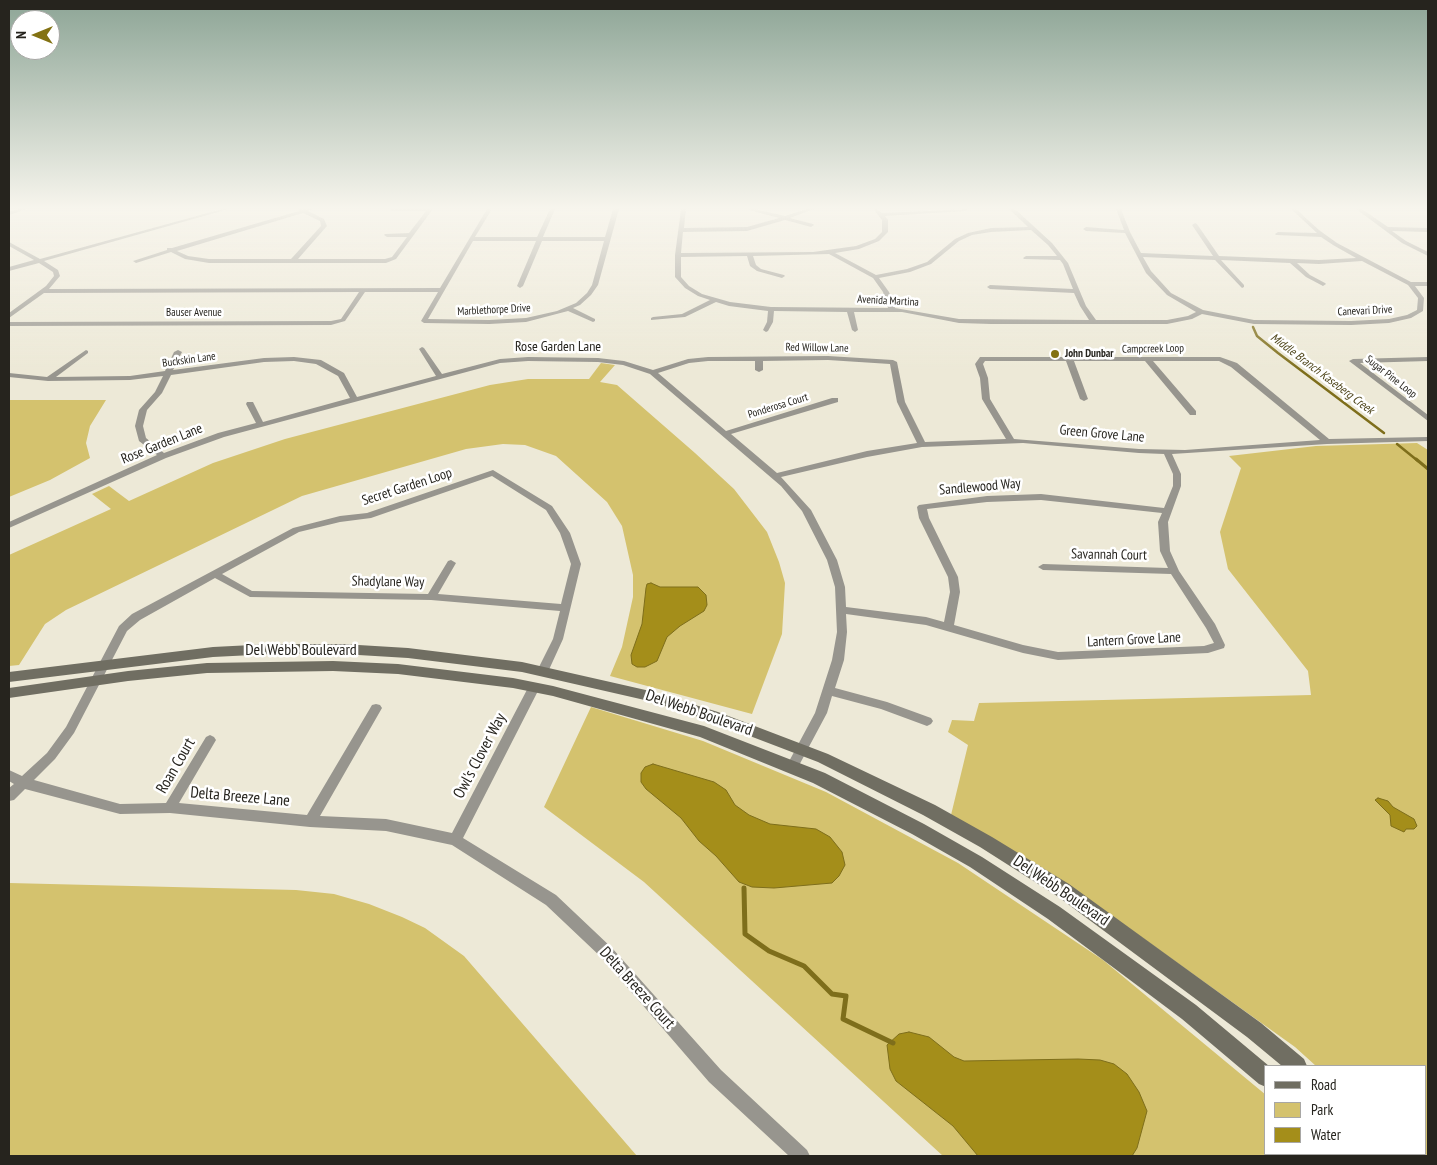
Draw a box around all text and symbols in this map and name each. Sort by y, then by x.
north arrow [10,10,60,60]
text: N [12,31,30,39]
street label: Avenida Martina [857,293,919,309]
street label: Marblethorpe Drive [457,301,531,319]
street label: Canevari Drive [1337,303,1393,319]
street label: Bauser Avenue [166,306,222,320]
water label: Middle Branch Kaseberg Creek [1267,330,1377,418]
street label: Rose Garden Lane [515,339,601,355]
street label: Red Willow Lane [785,341,849,355]
street label: Campcreek Loop [1122,342,1184,356]
place label: John Dunbar [1065,347,1114,361]
marker: John Dunbar [1049,348,1061,360]
street label: Buckskin Lane [161,350,217,370]
street label: Sugar Pine Loop [1363,353,1419,401]
street label: Ponderosa Court [746,391,810,421]
street label: Rose Garden Lane [119,420,205,468]
street label: Green Grove Lane [1059,422,1145,446]
street label: Secret Garden Loop [360,465,454,509]
street label: Sandlewood Way [939,475,1021,499]
street label: Savannah Court [1071,546,1147,564]
street label: Shadylane Way [352,573,424,591]
street label: Lantern Grove Lane [1087,629,1181,651]
street label: Del Webb Boulevard [245,640,357,660]
street label: Del Webb Boulevard [643,686,755,740]
street label: Owl's Clover Way [449,710,511,802]
street label: Roan Court [153,735,199,797]
street label: Delta Breeze Lane [189,783,291,811]
street label: Del Webb Boulevard [1009,852,1113,930]
street label: Delta Breeze Court [595,943,679,1033]
legend [1264,1065,1427,1155]
text: Road [1311,1075,1337,1094]
text: Park [1311,1100,1333,1119]
text: Water [1311,1125,1341,1144]

